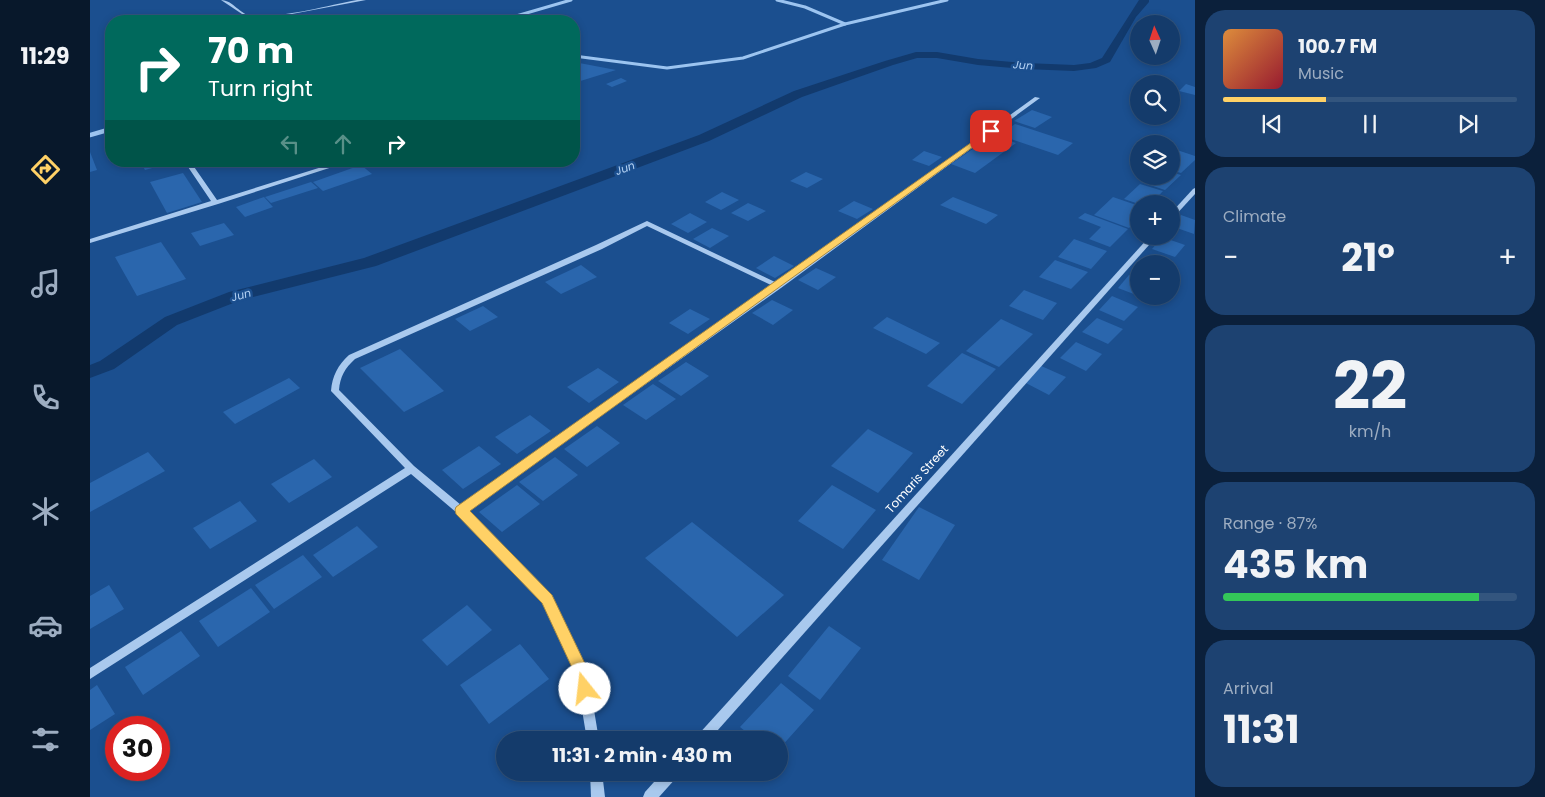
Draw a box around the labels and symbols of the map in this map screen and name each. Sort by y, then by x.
north arrow [1130,15,1180,65]
water label: Jun [1013,56,1033,74]
pin [970,110,1012,152]
water label: Jun [613,157,637,179]
water label: Jun [229,285,253,305]
street label: Tomaris Street [881,441,952,517]
position arrow [558,662,610,714]
speed limit sign: 30 [105,716,170,781]

